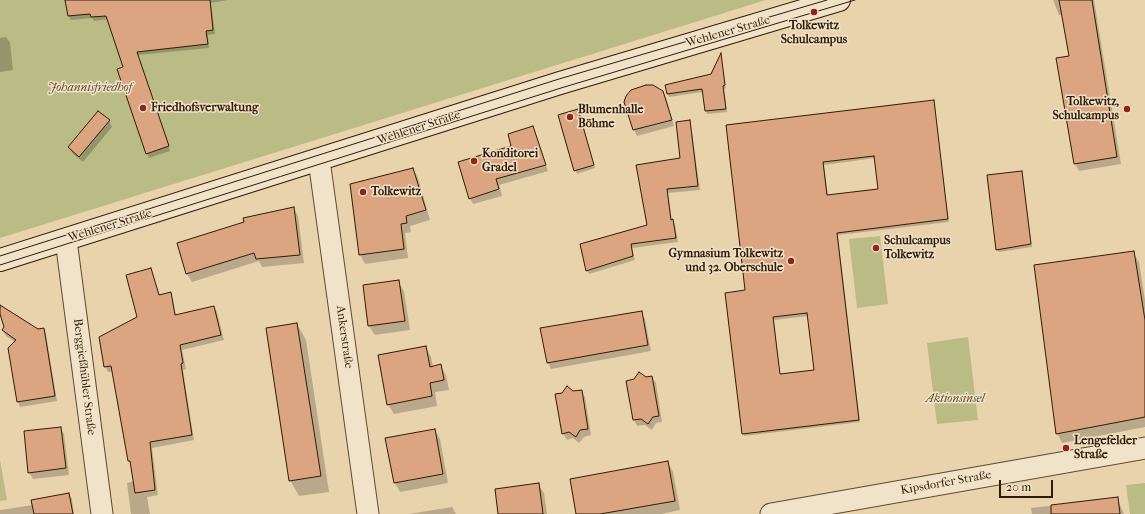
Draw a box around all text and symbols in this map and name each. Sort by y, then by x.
marker: Tolkewitz Schulcampus [809,7,819,17]
street label: Wehlener Straße [684,13,772,51]
place label: Tolkewitz Schulcampus [781,19,847,47]
park label: Johannisfriedhof [48,81,132,95]
place label: Tolkewitz, Schulcampus [1052,95,1119,123]
place label: Friedhofsverwaltung [151,101,258,115]
marker: Friedhofsverwaltung [138,103,148,113]
place label: Blumenhalle Böhme [578,103,643,131]
marker: Tolkewitz, Schulcampus [1122,104,1132,114]
street label: Wehlener Straße [375,108,463,148]
marker: Blumenhalle Böhme [565,112,575,122]
place label: Konditorei Gradel [482,147,538,175]
marker: Konditorei Gradel [469,156,479,166]
place label: Tolkewitz [371,185,421,199]
marker: Tolkewitz [358,187,368,197]
street label: Wehlener Straße [66,206,154,246]
place label: Schulcampus Tolkewitz [884,234,951,262]
marker: Schulcampus Tolkewitz [871,243,881,253]
place label: Gymnasium Tolkewitz und 32. Oberschule [668,247,783,275]
marker: Gymnasium Tolkewitz und 32. Oberschule [786,256,796,266]
street label: Ankerstraße [332,304,356,370]
street label: Berggießhübler Straße [70,318,98,436]
park label: Aktionsinsel [926,392,984,406]
place label: Lengefelder Straße [1074,434,1137,462]
marker: Lengefelder Straße [1061,443,1071,453]
street label: Kipsdorfer Straße [900,468,992,498]
scale bar [1001,472,1055,498]
text: 20 m [1006,480,1031,494]

